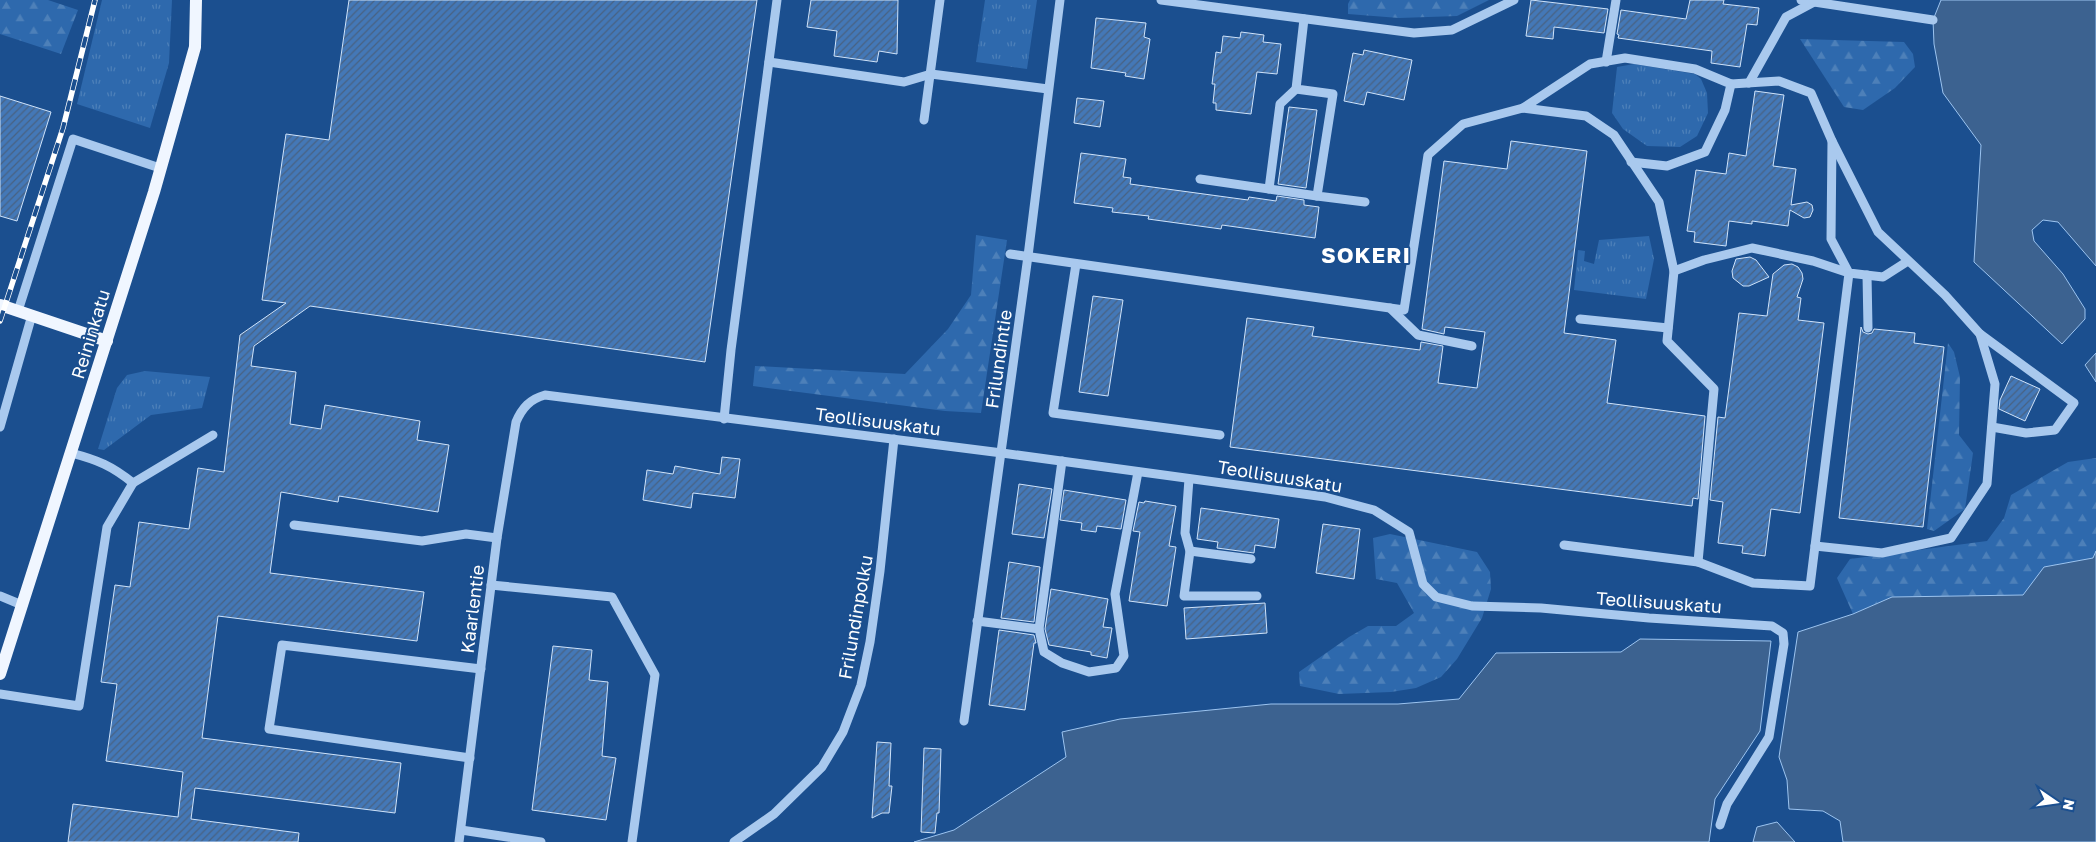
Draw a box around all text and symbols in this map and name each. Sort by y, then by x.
district label: SOKERI [1321,241,1411,268]
street label: Reininkatu [66,287,114,381]
street label: Frilundintie [980,308,1016,410]
street label: Teollisuuskatu [814,402,942,440]
street label: Teollisuuskatu [1216,455,1344,497]
street label: Frilundinpolku [833,553,877,681]
street label: Kaarlentie [456,563,488,655]
street label: Teollisuuskatu [1595,587,1723,617]
north arrow [2031,777,2081,827]
text: N [2060,798,2079,812]

